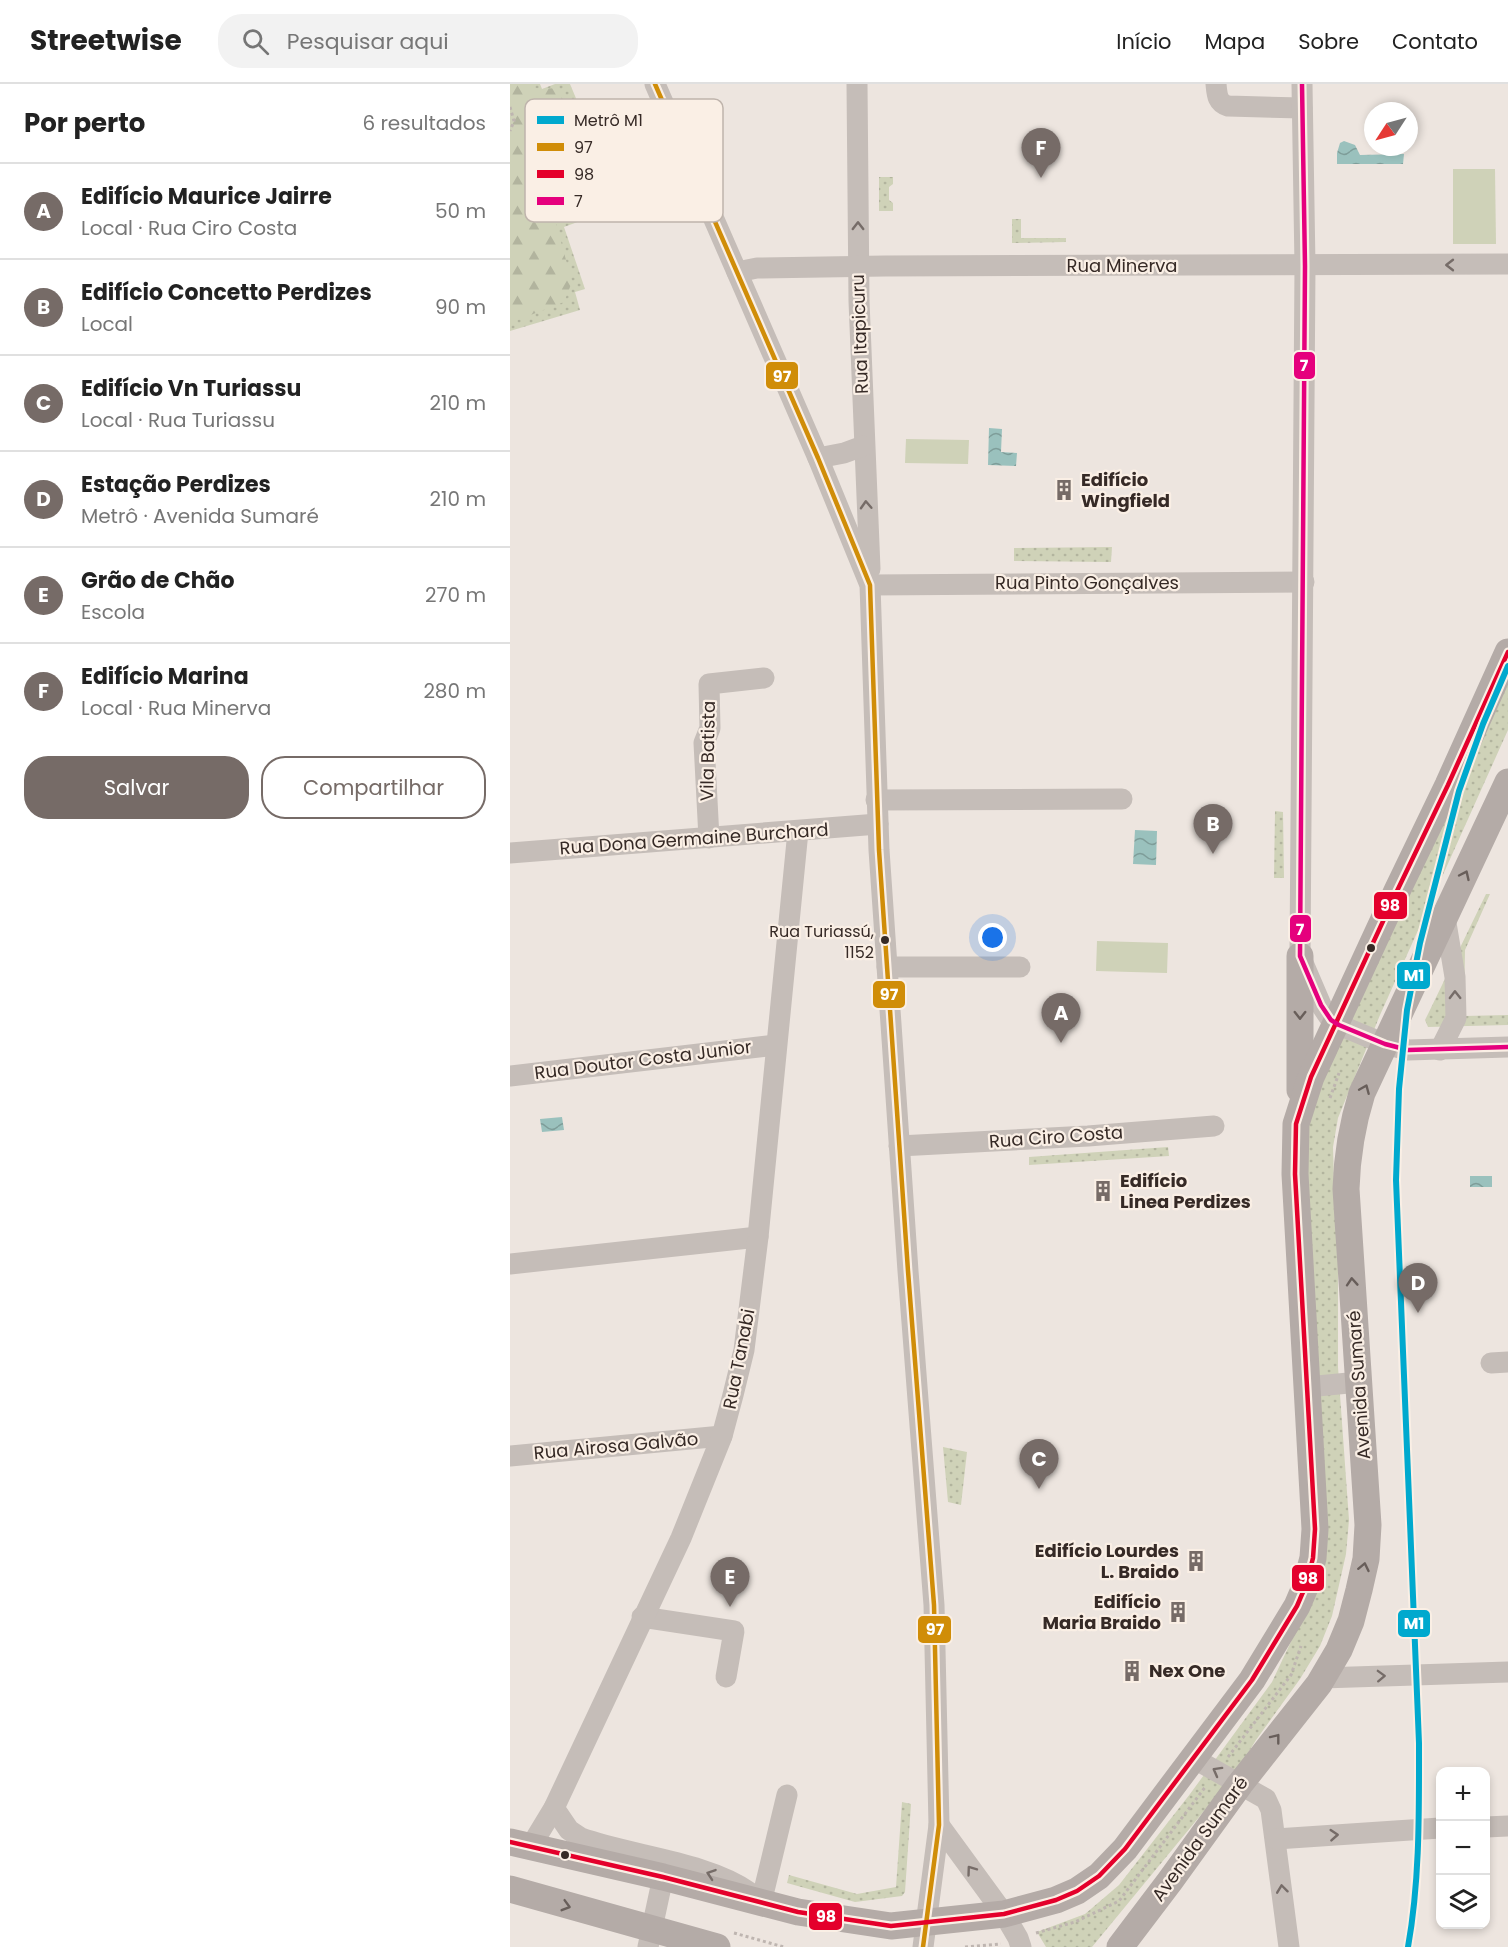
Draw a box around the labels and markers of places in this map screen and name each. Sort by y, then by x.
pin: F [1022,128,1060,178]
place label: Edifício Wingfield [1081,467,1170,513]
building icon: Edifício Wingfield [1052,478,1076,502]
pin: B [1194,804,1232,854]
place label: Rua Turiassú, 1152 [769,920,874,964]
marker: Rua Turiassú, 1152 [879,934,891,946]
unlabelled marker [1365,942,1377,954]
pin: A [1042,994,1080,1043]
place label: Edifício Linea Perdizes [1120,1168,1251,1214]
building icon: Edifício Linea Perdizes [1091,1179,1115,1203]
pin: D [1398,1264,1438,1313]
pin: C [1020,1440,1058,1489]
place label: Edifício Lourdes L. Braido [1035,1538,1179,1584]
building icon: Edifício Lourdes L. Braido [1184,1549,1208,1573]
pin: E [710,1558,750,1607]
place label: Edifício Maria Braido [1042,1589,1161,1635]
building icon: Edifício Maria Braido [1166,1600,1190,1624]
place label: Nex One [1149,1658,1225,1683]
building icon: Nex One [1120,1659,1144,1683]
unlabelled marker [559,1849,571,1861]

